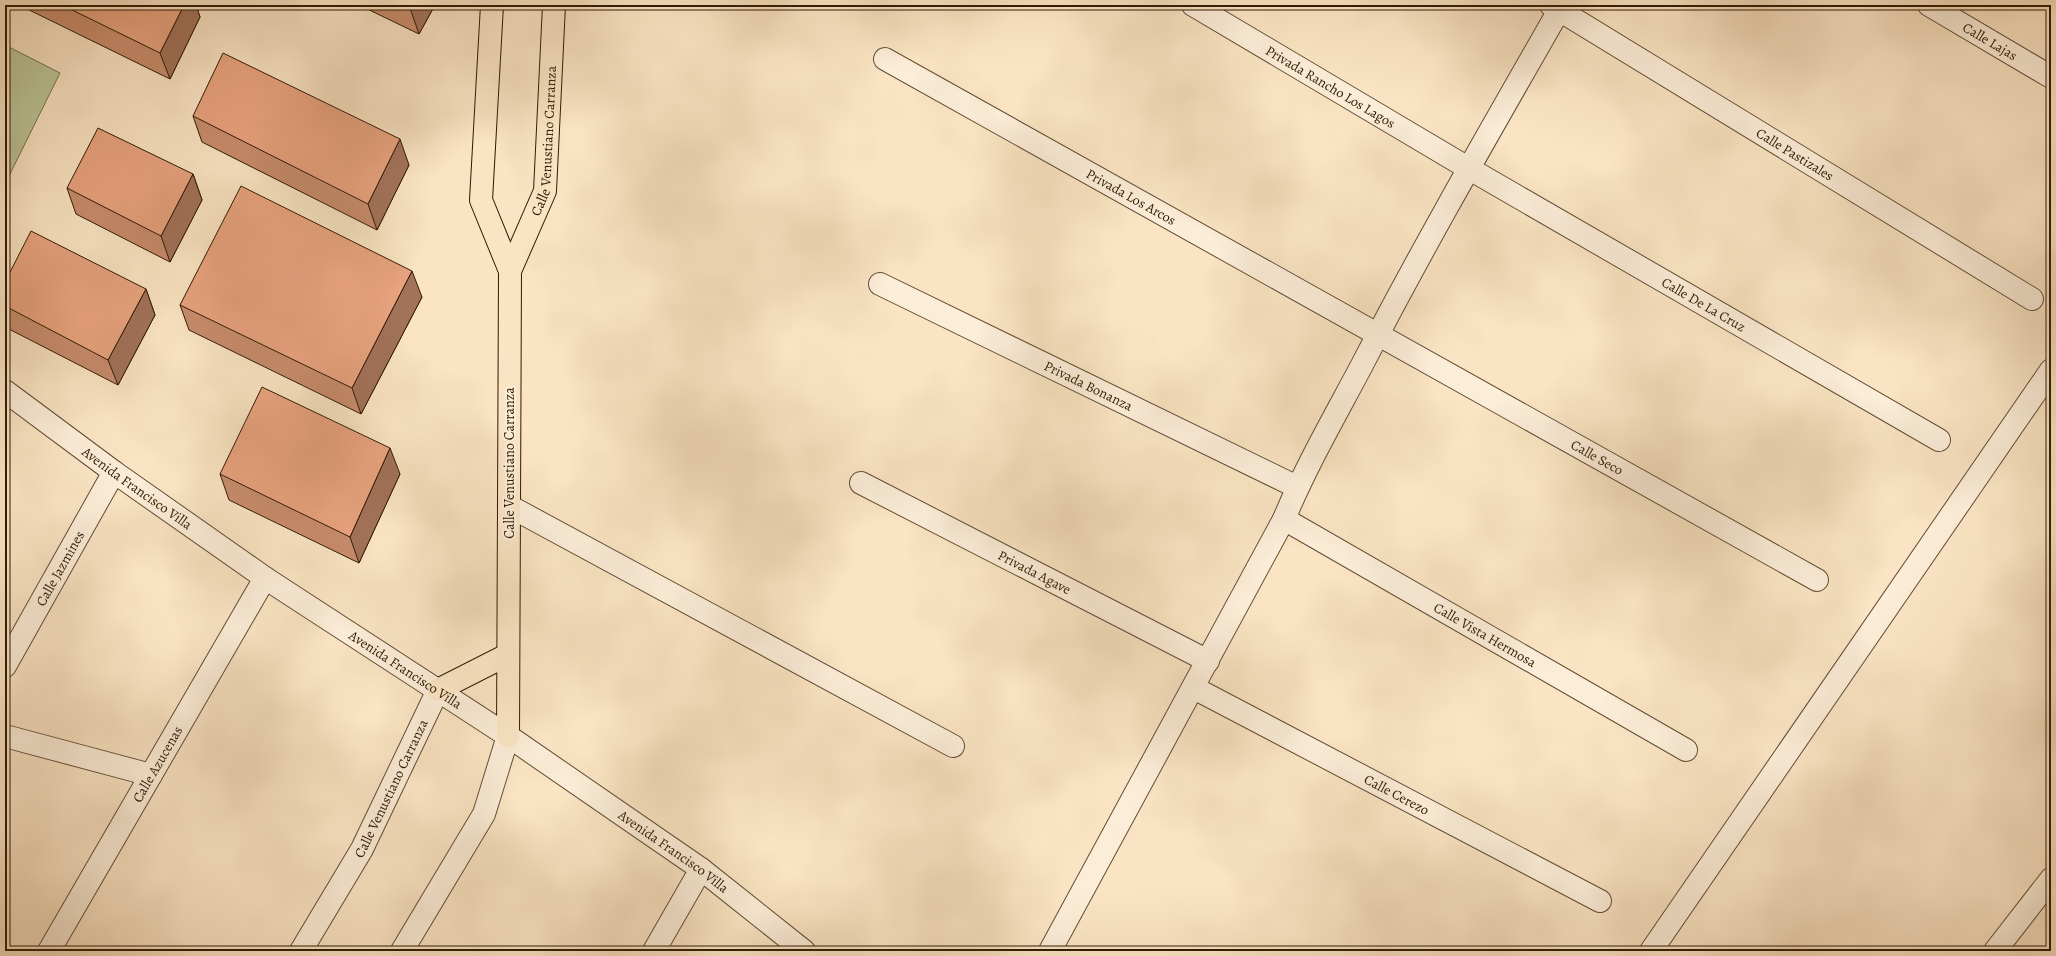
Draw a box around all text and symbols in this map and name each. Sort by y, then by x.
street label: Calle Lajas [1959,18,2021,65]
street label: Privada Rancho Los Lagos [1262,41,1399,132]
street label: Calle Venustiano Carranza [526,65,561,219]
street label: Calle Pastizales [1753,123,1837,185]
street label: Privada Los Arcos [1083,164,1180,229]
street label: Calle De La Cruz [1658,272,1749,336]
street label: Privada Bonanza [1041,356,1137,415]
street label: Calle Venustiano Carranza [500,387,519,539]
street label: Calle Seco [1568,435,1627,479]
street label: Avenida Francisco Villa [77,441,197,534]
street label: Calle Jazmines [31,527,89,609]
street label: Privada Agave [995,545,1074,599]
street label: Calle Vista Hermosa [1430,598,1540,672]
street label: Avenida Francisco Villa [345,625,466,713]
street label: Calle Venustiano Carranza [349,716,432,861]
street label: Calle Azucenas [128,722,187,806]
street label: Calle Cerezo [1361,770,1433,819]
street label: Avenida Francisco Villa [614,805,733,897]

